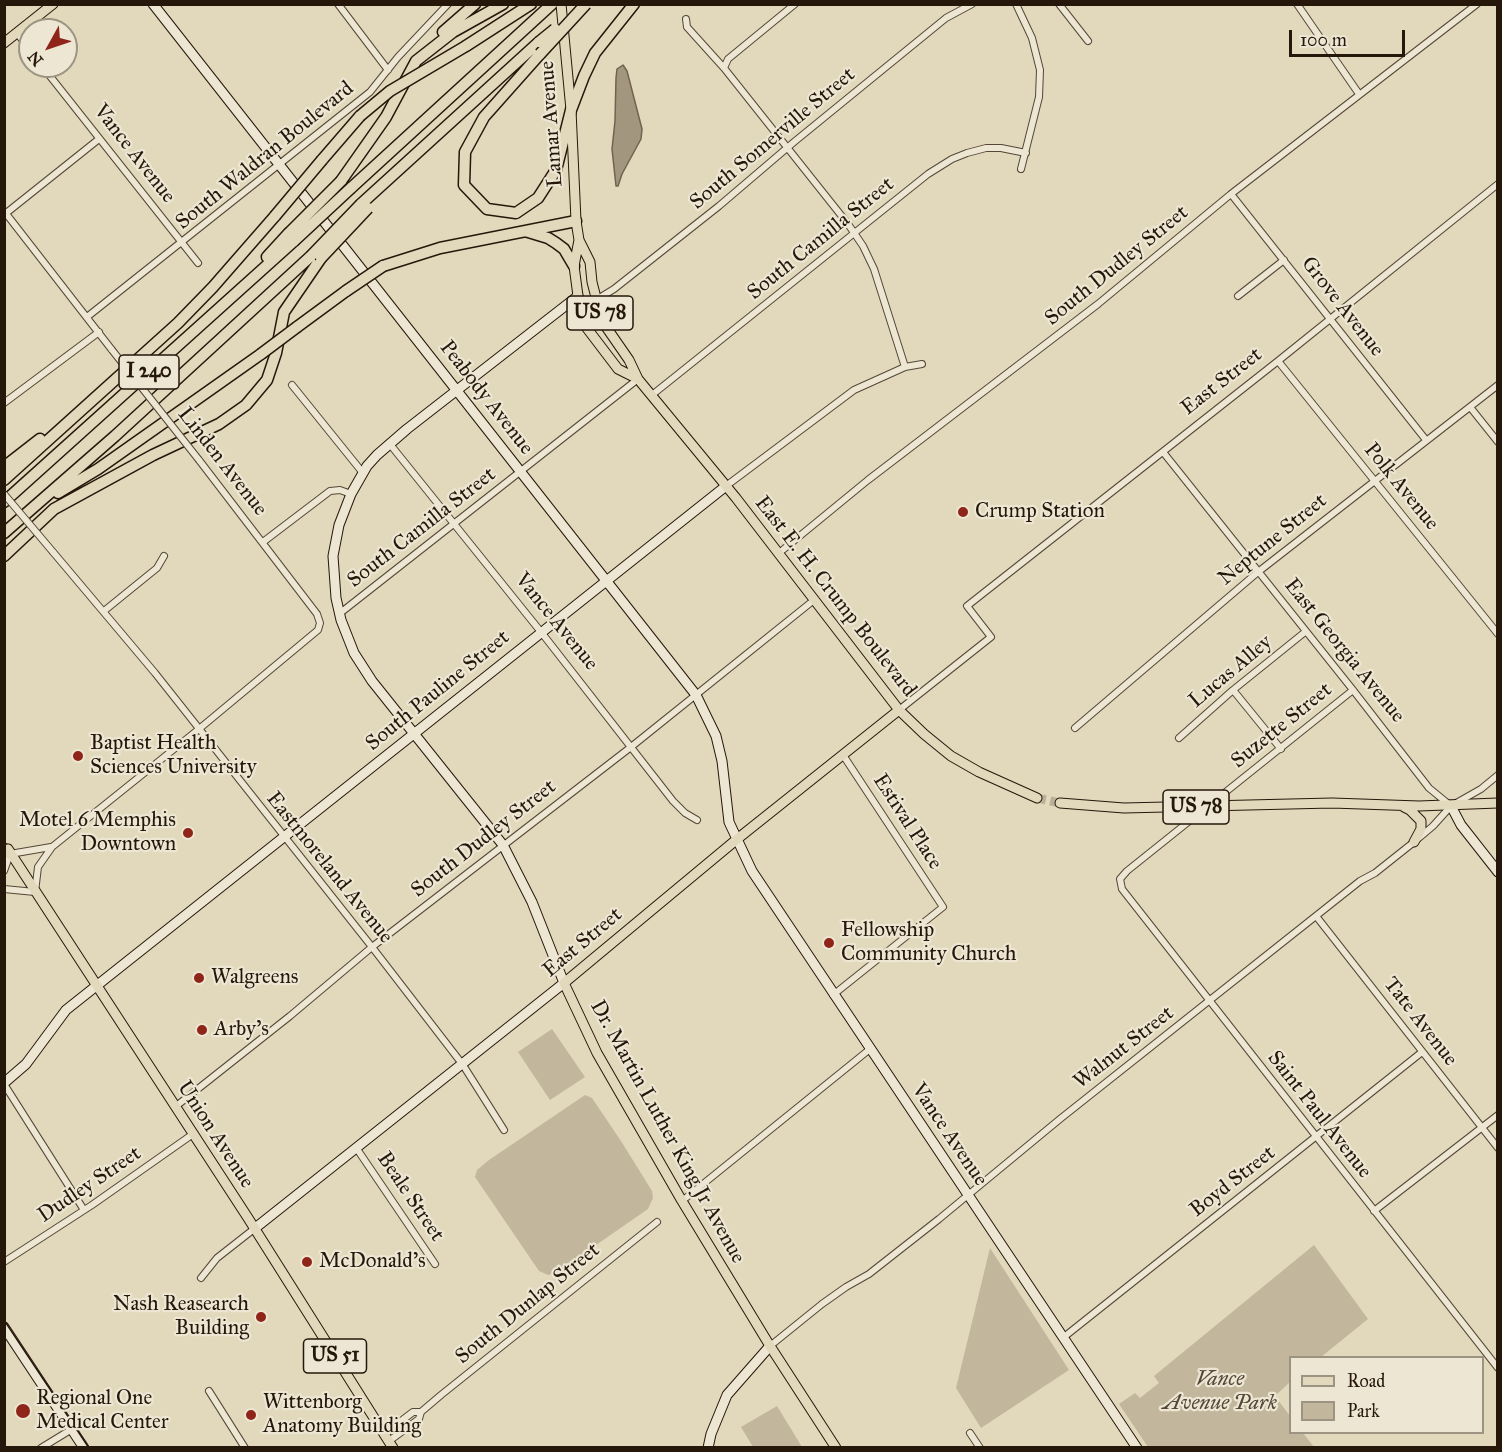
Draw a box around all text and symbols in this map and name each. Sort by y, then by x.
north arrow [18,18,78,78]
scale bar [1292,18,1408,56]
text: 100 m [1300,29,1347,51]
text: N [24,47,47,70]
street label: Lamar Avenue [535,60,569,188]
street label: South Somerville Street [685,63,861,215]
street label: South Waldran Boulevard [171,77,359,235]
street label: Vance Avenue [88,100,180,208]
street label: South Camilla Street [743,172,899,306]
street label: South Dudley Street [1040,201,1194,331]
street label: Grove Avenue [1295,252,1389,362]
road number: US 78 [567,296,633,330]
street label: Peabody Avenue [434,336,538,460]
street label: East Street [1177,343,1267,421]
road number: I 240 [119,355,179,389]
street label: Linden Avenue [172,403,272,521]
street label: Polk Avenue [1358,438,1444,536]
street label: South Camilla Street [343,462,501,594]
street label: Neptune Street [1214,489,1332,591]
street label: East E. H. Crump Boulevard [749,492,921,702]
place label: Crump Station [975,499,1105,525]
marker: Crump Station [956,505,970,519]
street label: Vance Avenue [509,568,603,676]
street label: East Georgia Avenue [1278,574,1410,728]
street label: South Pauline Street [361,625,515,757]
street label: Lucas Alley [1184,630,1278,714]
street label: Suzette Street [1227,678,1337,774]
place label: Baptist Health Sciences University [90,731,257,781]
marker: Baptist Health Sciences University [71,749,85,763]
street label: Estival Place [867,769,947,875]
street label: South Dudley Street [407,775,561,903]
street label: Eastmoreland Avenue [260,787,398,949]
road number: US 78 [1163,790,1229,824]
place label: Motel 6 Memphis Downtown [19,808,176,858]
marker: Motel 6 Memphis Downtown [181,826,195,840]
street label: East Street [538,903,628,983]
place label: Fellowship Community Church [841,918,1017,968]
marker: Fellowship Community Church [822,936,836,950]
place label: Walgreens [211,965,299,991]
marker: Walgreens [192,971,206,985]
street label: Tate Avenue [1378,973,1462,1071]
street label: Dr. Martin Luther King Jr Avenue [584,996,750,1268]
street label: Walnut Street [1069,1001,1179,1095]
place label: Arby's [214,1017,269,1043]
marker: Arby's [195,1023,209,1037]
street label: Saint Paul Avenue [1261,1046,1377,1184]
street label: Union Avenue [171,1077,259,1193]
street label: Vance Avenue [905,1079,993,1191]
street label: Dudley Street [34,1141,146,1229]
street label: Boyd Street [1185,1141,1281,1223]
street label: Beale Street [371,1147,449,1247]
street label: South Dunlap Street [451,1238,605,1370]
place label: McDonald's [319,1249,426,1275]
marker: McDonald's [300,1255,314,1269]
place label: Nash Reasearch Building [113,1292,249,1342]
marker: Nash Reasearch Building [254,1310,268,1324]
road number: US 51 [304,1339,366,1373]
legend [1289,1356,1484,1434]
park label: Vance Avenue Park [1163,1367,1277,1417]
text: Road [1347,1370,1385,1392]
place label: Regional One Medical Center [36,1386,169,1436]
place label: Wittenborg Anatomy Building [263,1390,421,1440]
text: Park [1347,1400,1380,1422]
marker: Regional One Medical Center [14,1402,32,1420]
marker: Wittenborg Anatomy Building [244,1408,258,1422]

